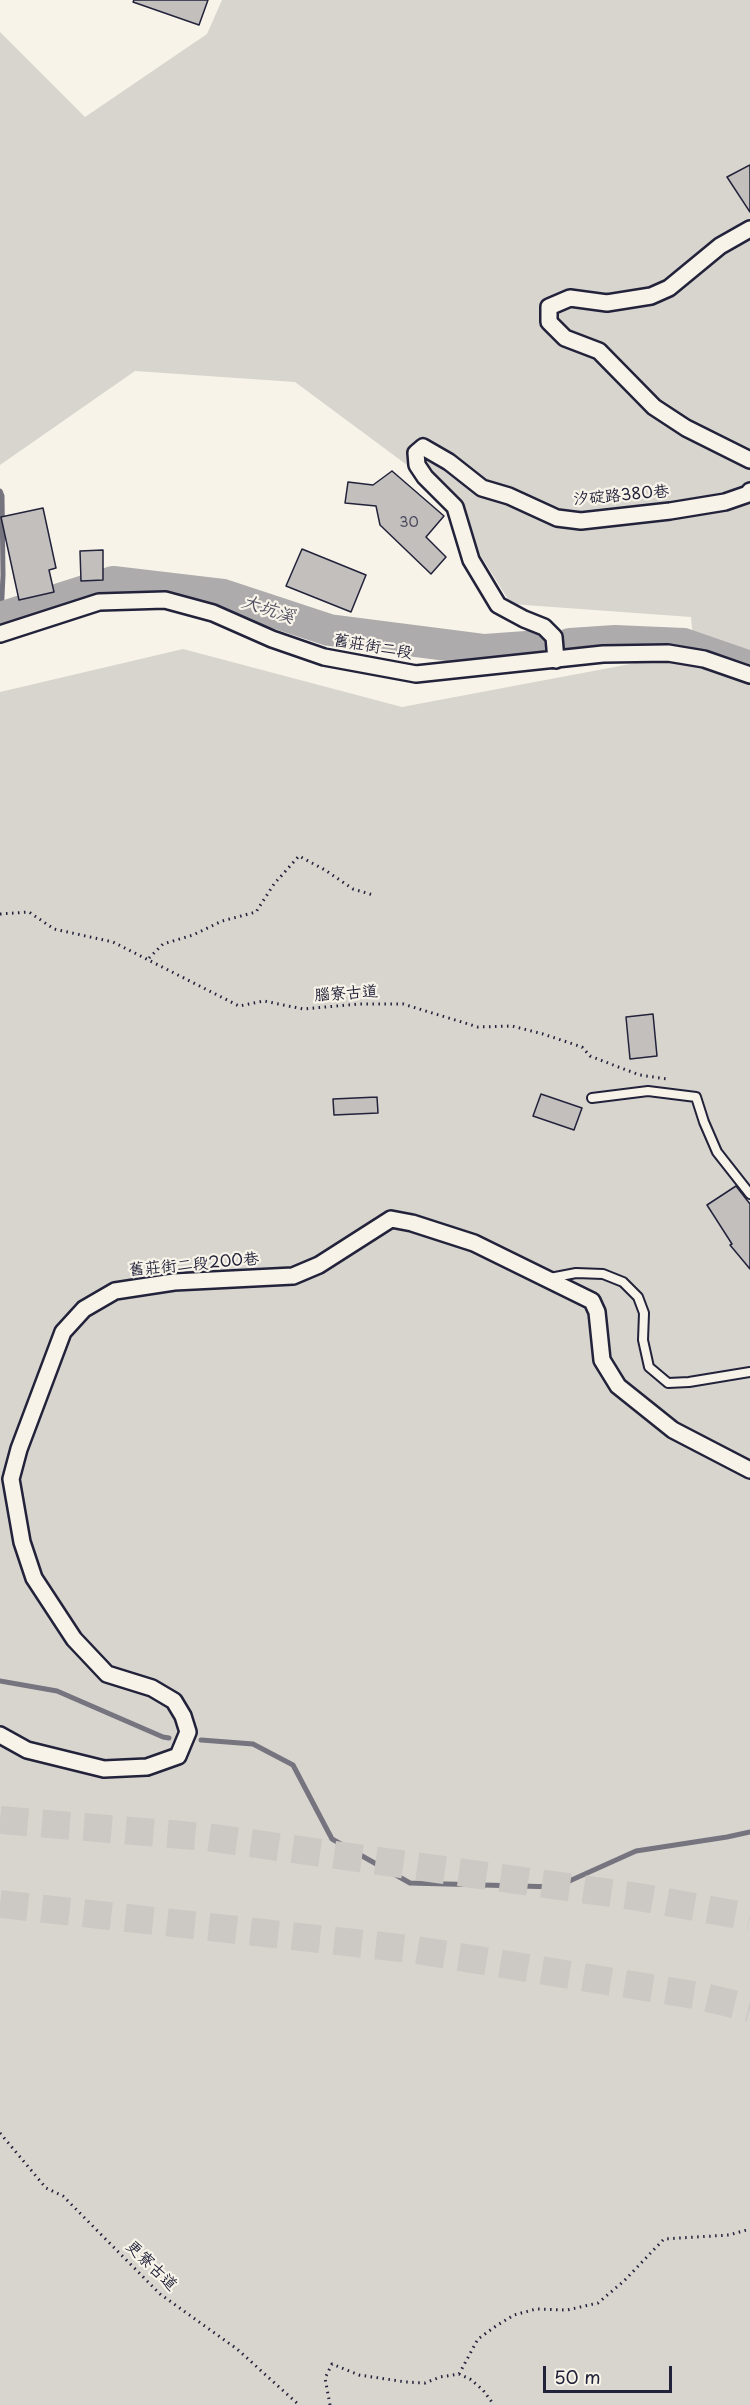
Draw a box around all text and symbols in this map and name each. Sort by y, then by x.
street label: 汐碇路380巷 [572,482,670,510]
house number: 30 [399,515,419,531]
water label: 大坑溪 [239,591,297,629]
street label: 舊莊街二段 [332,631,414,663]
street label: 腦寮古道 [313,982,379,1006]
street label: 舊莊街二段200巷 [128,1250,260,1280]
street label: 更寮古道 [121,2237,181,2295]
scale bar [546,2354,675,2392]
text: 50 m [554,2363,601,2390]

